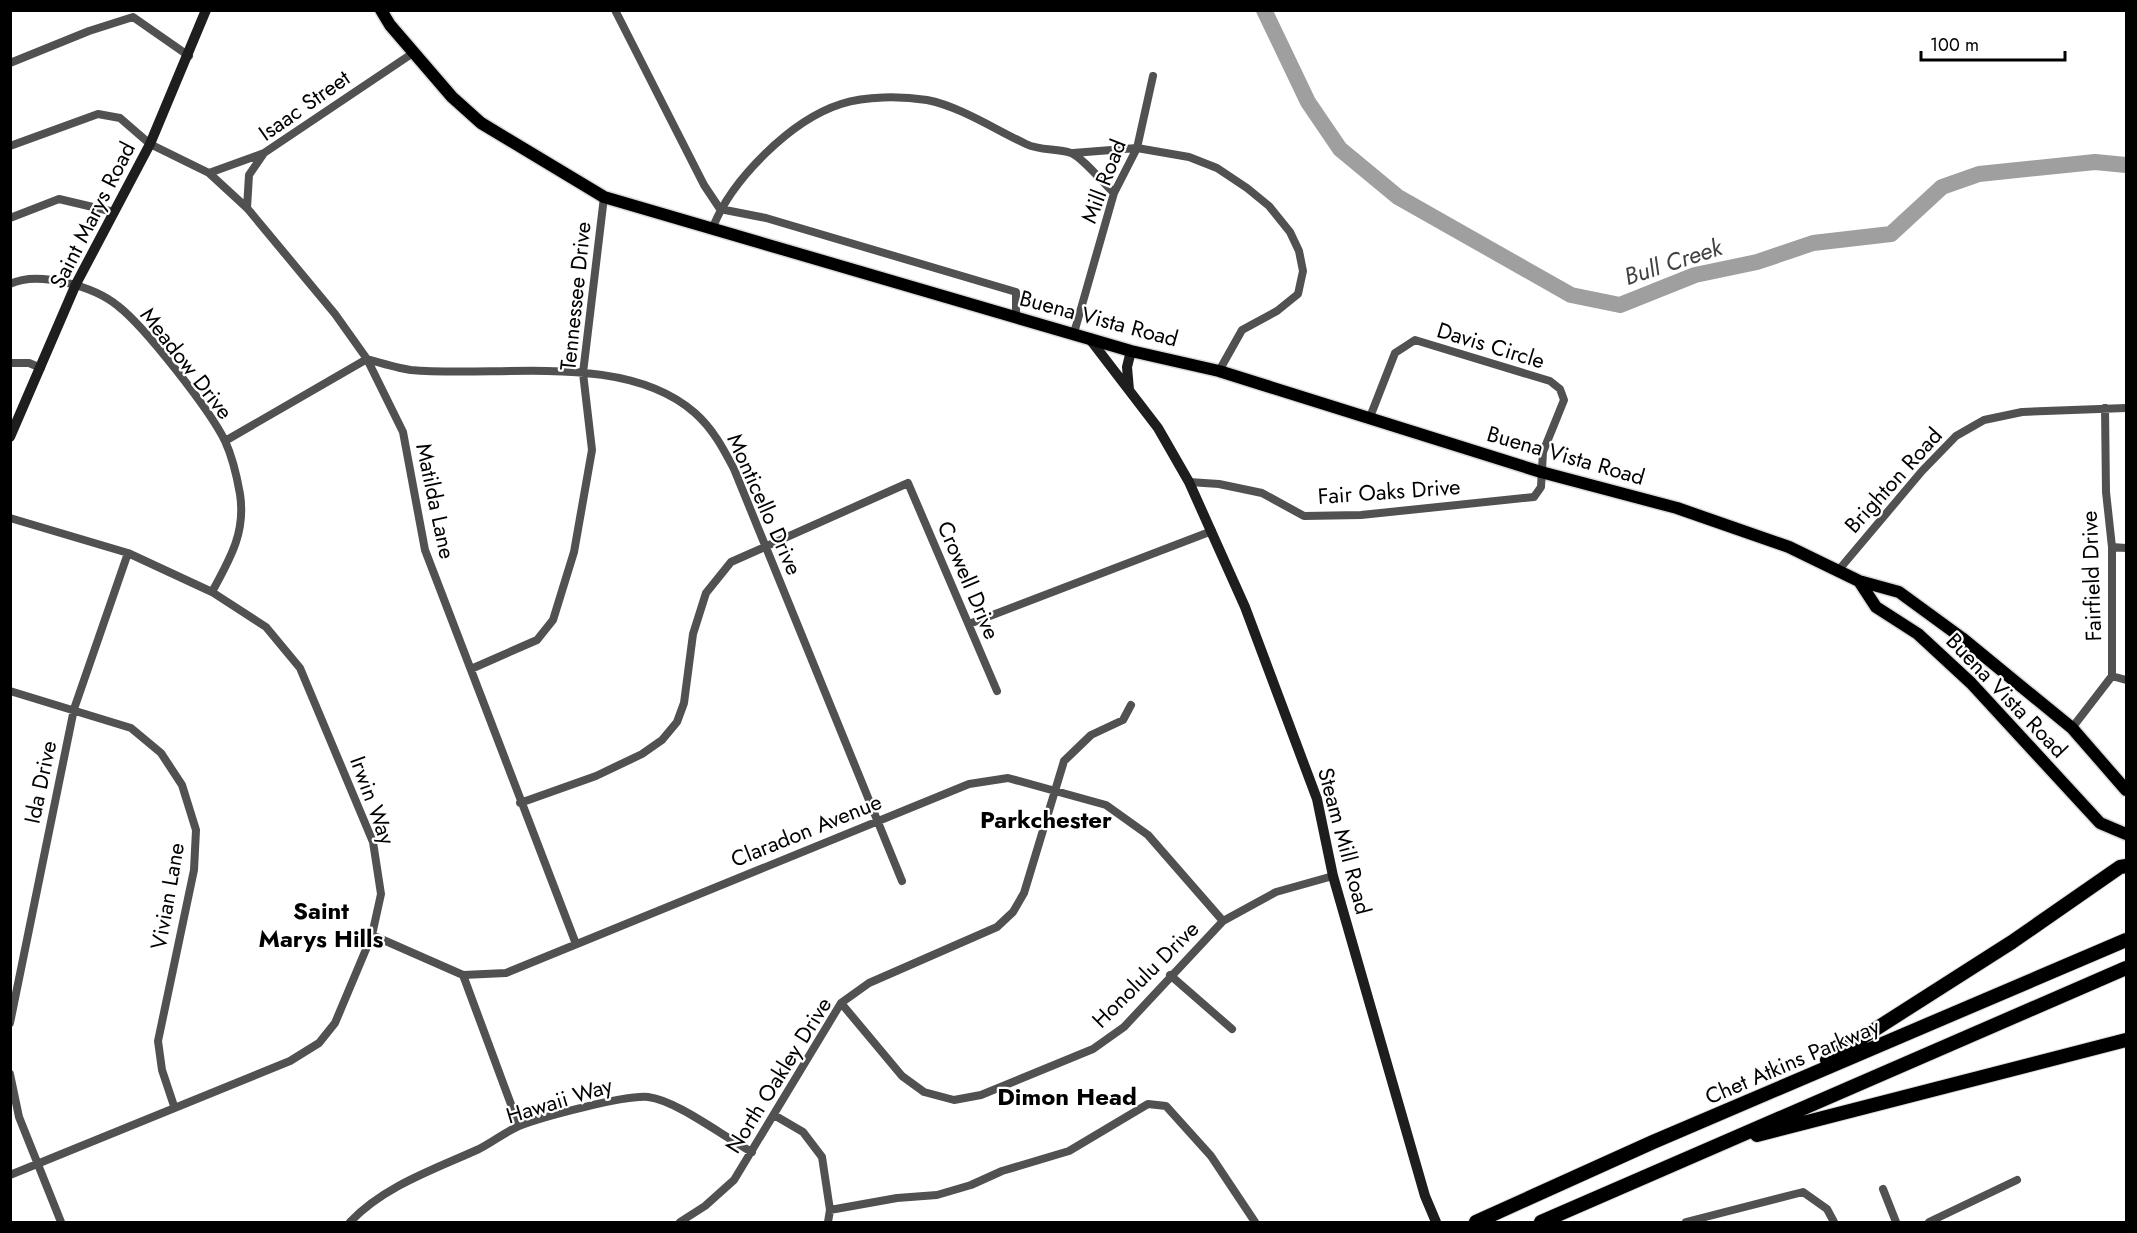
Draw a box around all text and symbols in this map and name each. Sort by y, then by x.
scale bar [1921,24,2065,62]
text: 100 m [1930,32,1979,58]
street label: Isaac Street [252,61,357,148]
street label: Mill Road [1072,134,1134,228]
street label: Saint Marys Road [41,136,143,294]
street label: Tennessee Drive [551,220,599,372]
water label: Bull Creek [1619,229,1728,294]
street label: Buena Vista Road [1016,281,1182,355]
street label: Meadow Drive [133,300,241,426]
street label: Davis Circle [1433,313,1549,377]
street label: Buena Vista Road [1483,417,1649,493]
street label: Brighton Road [1837,420,1949,540]
street label: Monticello Drive [719,428,811,580]
street label: Matilda Lane [408,440,464,562]
street label: Fair Oaks Drive [1317,470,1461,512]
street label: Fairfield Drive [2073,510,2109,642]
street label: Crowell Drive [930,516,1008,644]
street label: Buena Vista Road [1939,625,2075,765]
street label: Ida Drive [16,738,64,826]
street label: Irwin Way [342,751,404,849]
street label: Steam Mill Road [1310,764,1380,918]
street label: Claradon Avenue [726,785,886,875]
district label: Parkchester [980,802,1112,837]
street label: Vivian Lane [142,840,192,952]
district label: Saint Marys Hills [259,893,384,956]
street label: Honolulu Drive [1084,913,1206,1035]
street label: North Oakley Drive [717,991,839,1159]
street label: Chet Atkins Parkway [1700,1010,1884,1112]
street label: Hawaii Way [502,1069,616,1131]
district label: Dimon Head [997,1079,1137,1114]

